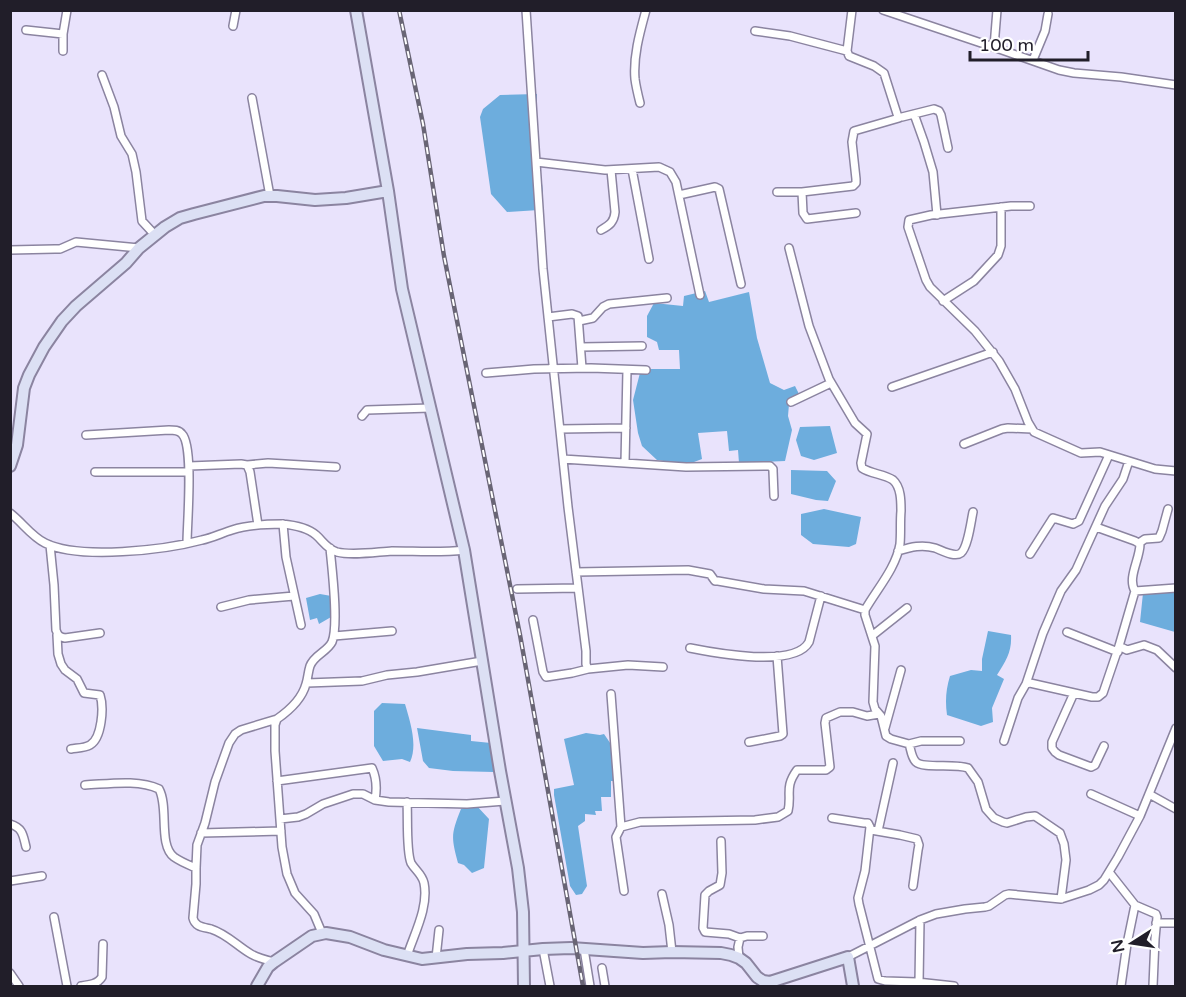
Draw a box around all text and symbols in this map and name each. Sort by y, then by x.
scale bar [970,24,1088,62]
text: 100 m [979,34,1034,56]
north arrow [1102,913,1162,973]
text: N [1107,938,1129,954]

